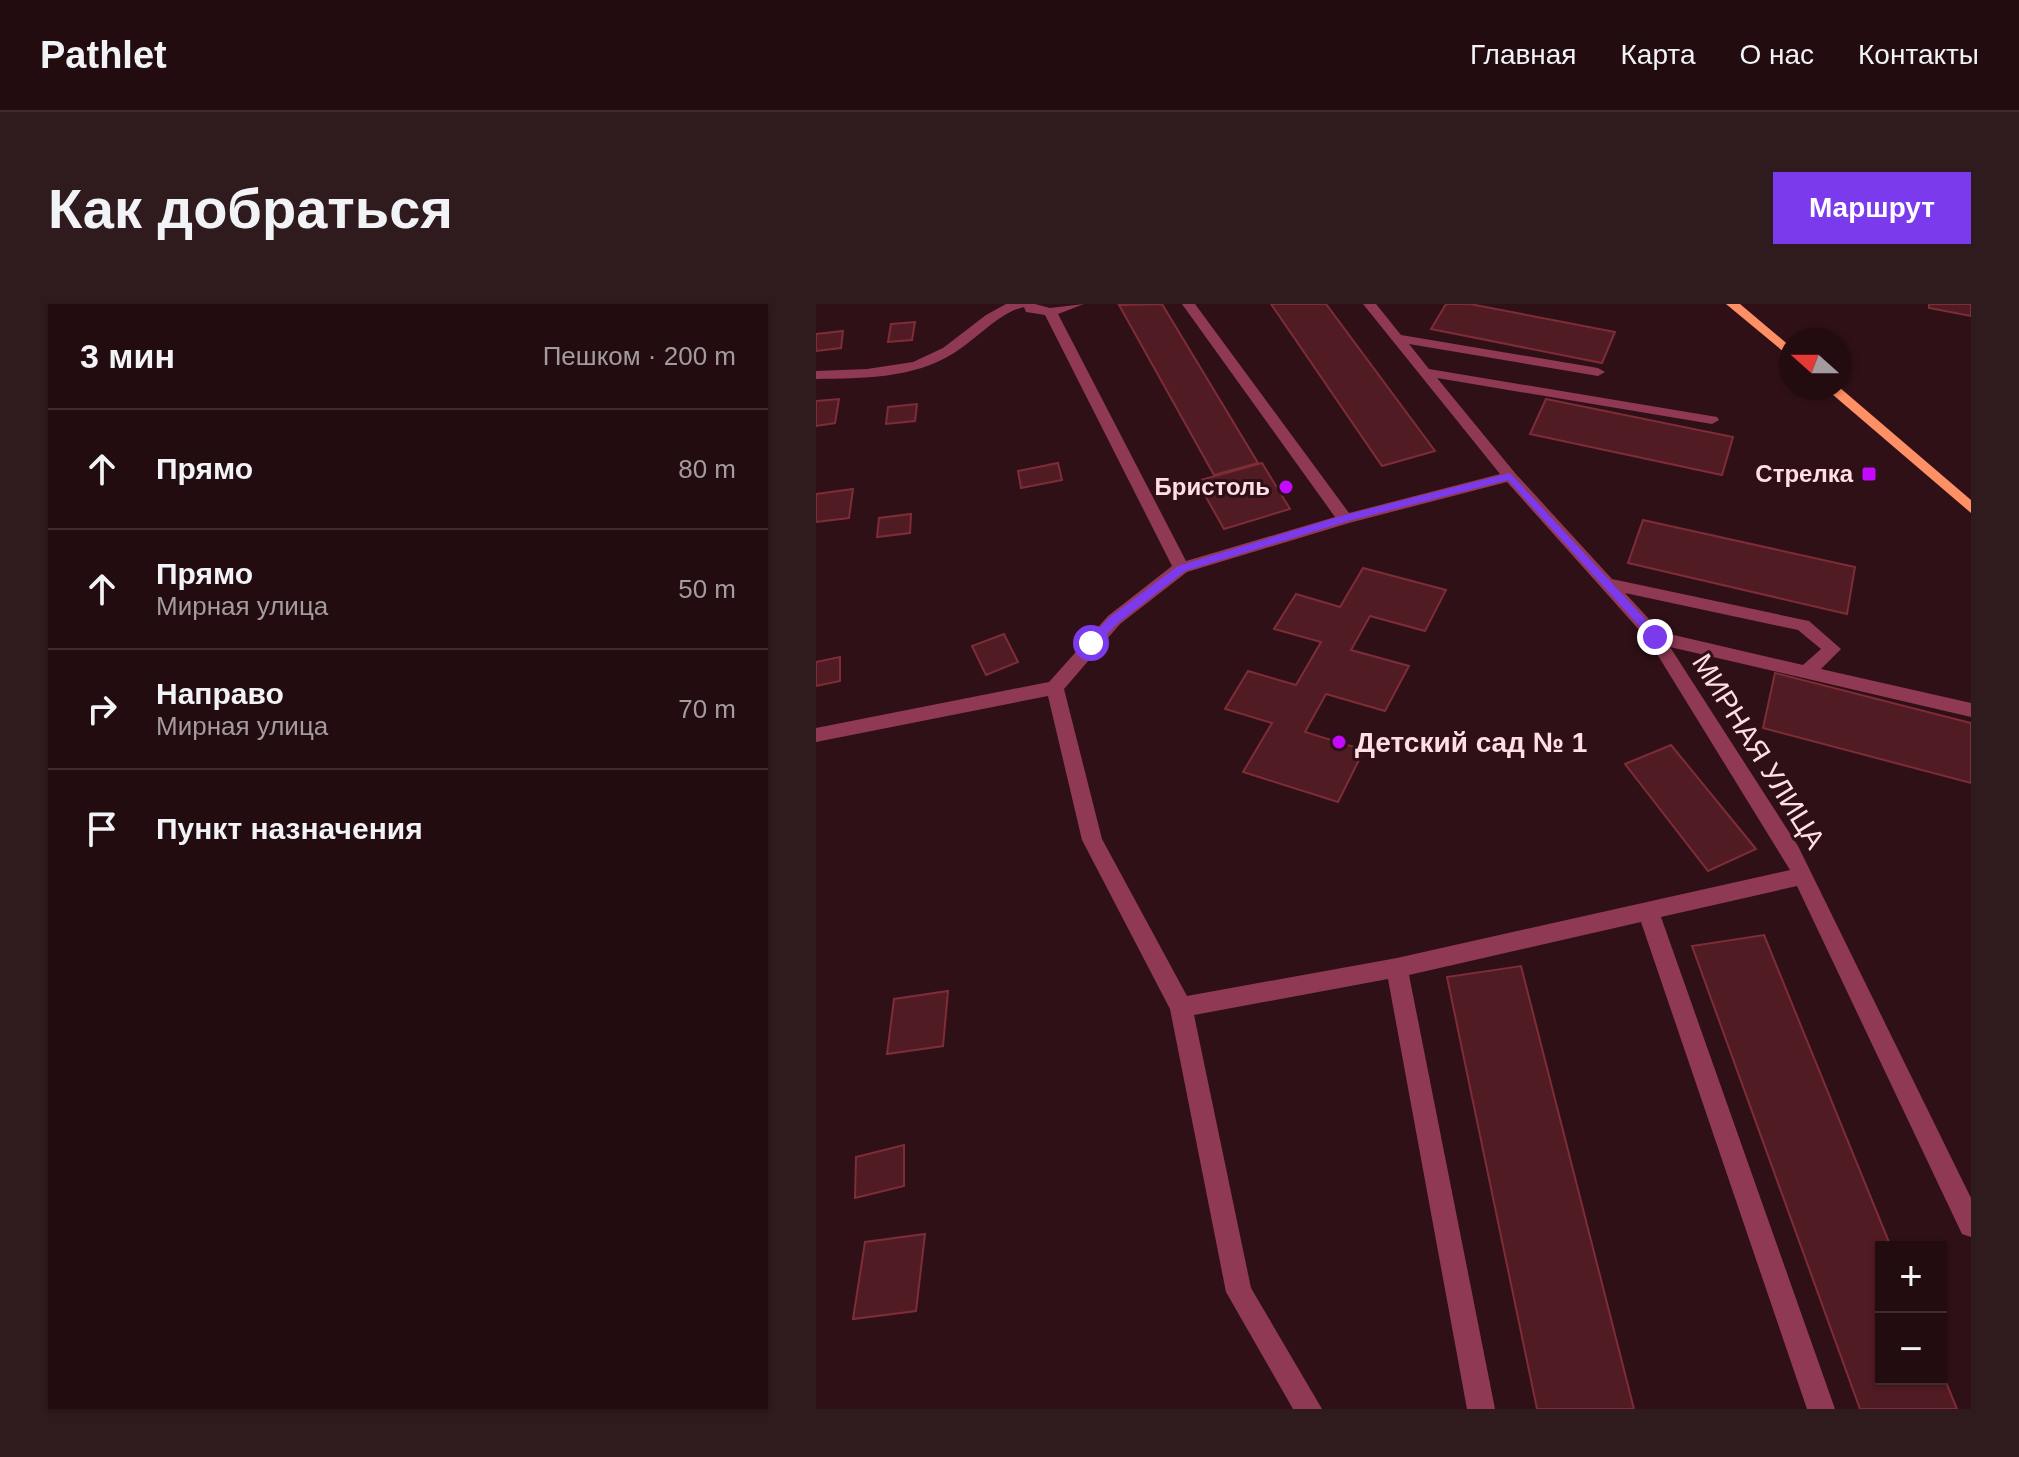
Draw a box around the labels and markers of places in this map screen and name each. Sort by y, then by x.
place label: Стрелка [1755,460,1854,487]
marker: Стрелка [1860,465,1878,483]
place label: Бристоль [1154,473,1270,500]
marker: Бристоль [1277,478,1295,496]
place label: Детский сад № 1 [1355,727,1587,758]
marker: Детский сад № 1 [1330,733,1348,751]

